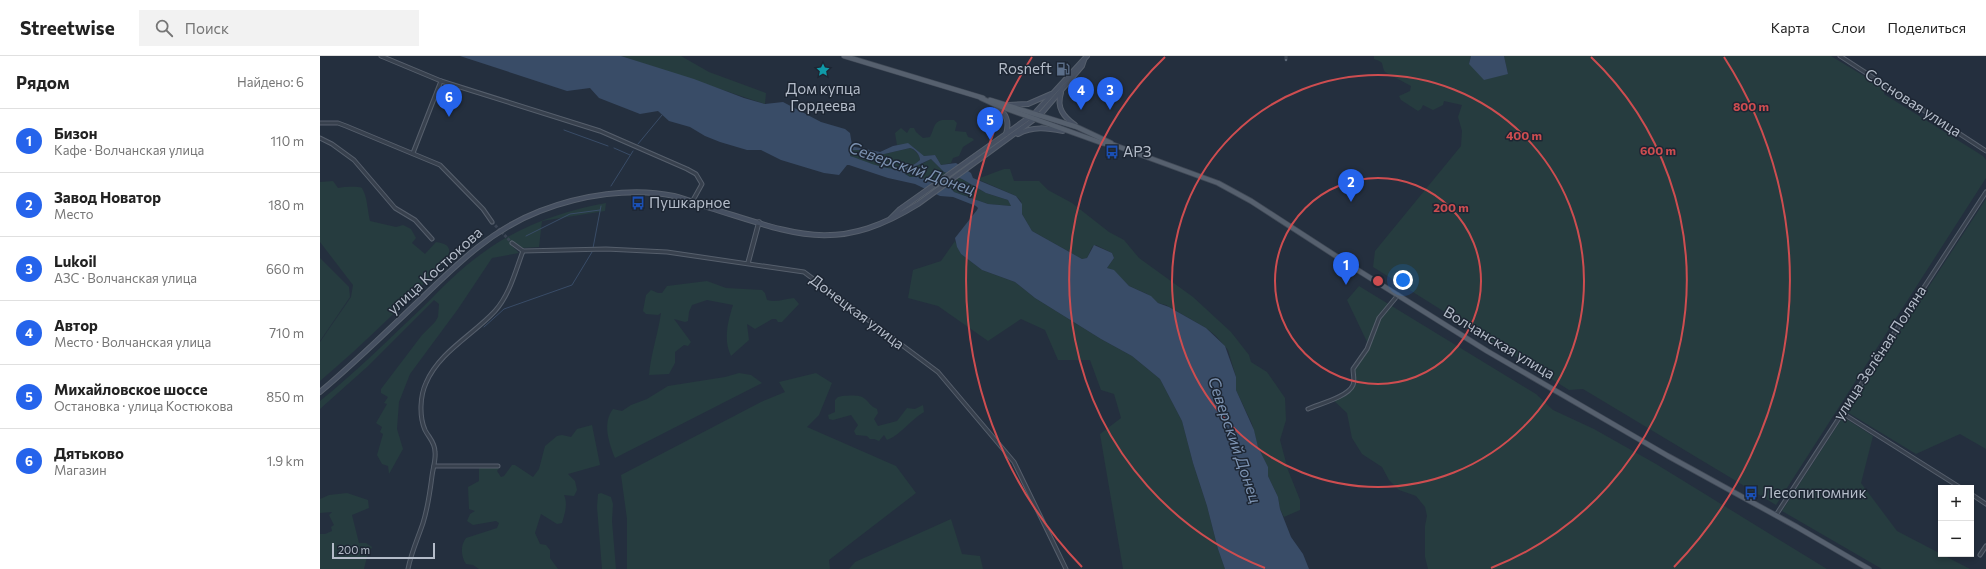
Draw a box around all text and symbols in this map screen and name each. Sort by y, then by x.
search box [139,10,419,46]
text: Streetwise [20,16,115,39]
icon: search [153,17,175,39]
text: Поиск [185,19,229,37]
text: Карта [1771,19,1809,36]
text: Слои [1831,19,1866,36]
text: Поделиться [1888,19,1966,36]
place label: Rosneft [998,59,1052,77]
fuel station icon: Rosneft [1055,61,1071,77]
place icon: Дом купца Гордеева [815,62,831,78]
street label: Сосновая улица [1862,64,1965,140]
text: Рядом [16,72,70,93]
text: Найдено: 6 [237,74,304,90]
pin: 4 [1068,77,1094,110]
pin: 3 [1097,77,1123,110]
place label: Дом купца Гордеева [785,79,861,114]
pin: 6 [436,84,462,117]
text: 800 m [1733,99,1769,113]
pin: 5 [977,107,1003,140]
text: Бизон [54,124,97,142]
text: 400 m [1506,128,1542,142]
text: 1 [26,133,32,149]
text: 110 m [271,133,304,149]
water label: Северский Донец [846,137,978,198]
text: Кафе · Волчанская улица [54,142,204,158]
place label: АРЗ [1123,142,1151,160]
text: 600 m [1640,143,1676,157]
bus stop icon: АРЗ [1104,144,1120,160]
pin: 2 [1338,169,1364,202]
text: Завод Новатор [54,188,161,206]
place label: Пушкарное [649,193,730,211]
bus stop icon: Пушкарное [630,195,646,211]
text: 2 [25,197,33,213]
text: 180 m [268,197,304,213]
text: 200 m [1433,200,1469,214]
text: Место [54,206,94,222]
street label: улица Костюкова [383,223,486,318]
text: Lukoil [54,252,97,270]
pin: 1 [1333,252,1359,285]
text: 3 [25,261,33,277]
text: 660 m [266,261,304,277]
text: АЗС · Волчанская улица [54,270,197,286]
street label: Донецкая улица [807,270,908,353]
your location [1393,270,1413,290]
centre of rings [1371,274,1385,288]
street label: улица Зелёная Поляна [1829,282,1929,423]
street label: Волчанская улица [1441,302,1558,382]
text: Автор [54,316,98,334]
text: 4 [25,325,33,341]
text: 710 m [269,325,304,341]
text: Место · Волчанская улица [54,334,211,350]
water label: Северский Донец [1205,374,1266,506]
text: Михайловское шоссе [54,380,208,398]
text: 5 [25,389,33,405]
text: 850 m [266,389,304,405]
text: Остановка · улица Костюкова [54,398,233,414]
text: Дятьково [54,444,124,462]
text: 6 [25,453,33,469]
text: 1.9 km [267,453,304,469]
text: Магазин [54,462,107,478]
place label: Лесопитомник [1762,483,1866,501]
bus stop icon: Лесопитомник [1743,485,1759,501]
map controls [1938,485,1974,557]
button: + [1938,485,1974,521]
button: − [1938,521,1974,557]
scale bar [332,541,435,560]
text: 200 m [338,543,370,556]

